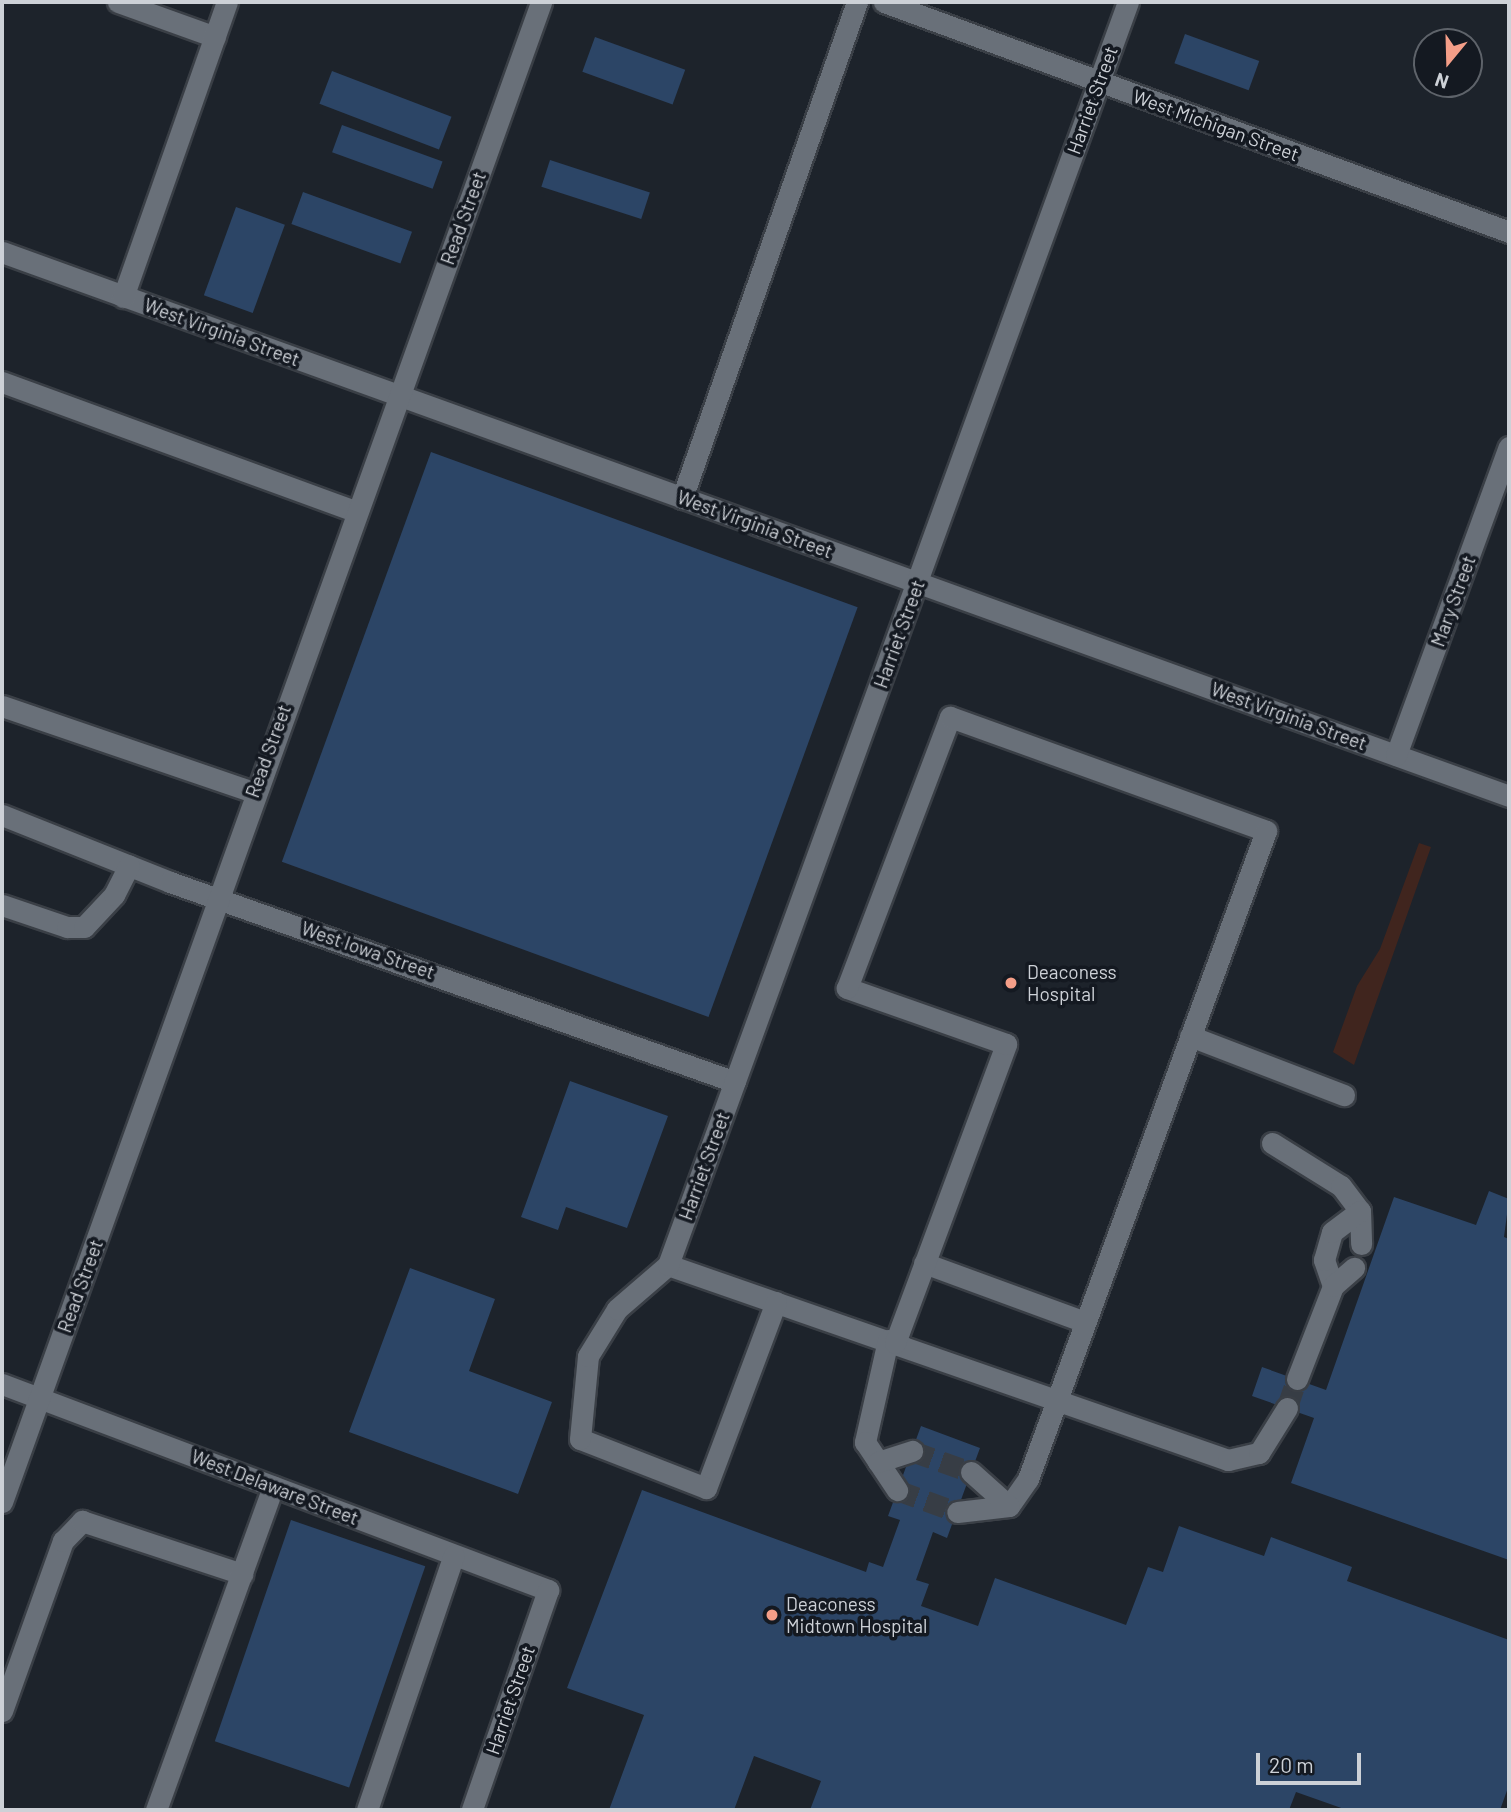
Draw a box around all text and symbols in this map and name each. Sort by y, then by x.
north arrow [1413,28,1483,98]
street label: Harriet Street [1062,43,1122,157]
text: N [1432,69,1451,94]
street label: West Michigan Street [1130,84,1302,166]
street label: Read Street [436,168,490,268]
street label: West Virginia Street [141,293,303,371]
street label: West Virginia Street [674,485,836,563]
street label: Mary Street [1426,552,1480,650]
street label: Harriet Street [869,577,929,691]
street label: West Virginia Street [1208,677,1370,755]
street label: Read Street [241,701,295,801]
street label: West Iowa Street [298,917,438,983]
place label: Deaconess Hospital [1027,961,1117,1005]
marker: Deaconess Hospital [1001,973,1021,993]
street label: Harriet Street [674,1109,734,1223]
street label: Read Street [53,1236,107,1336]
street label: West Delaware Street [188,1445,362,1529]
place label: Deaconess Midtown Hospital [786,1593,927,1637]
marker: Deaconess Midtown Hospital [764,1607,780,1623]
street label: Harriet Street [481,1643,539,1757]
scale bar [1259,1738,1364,1782]
text: 20 m [1269,1752,1314,1777]

